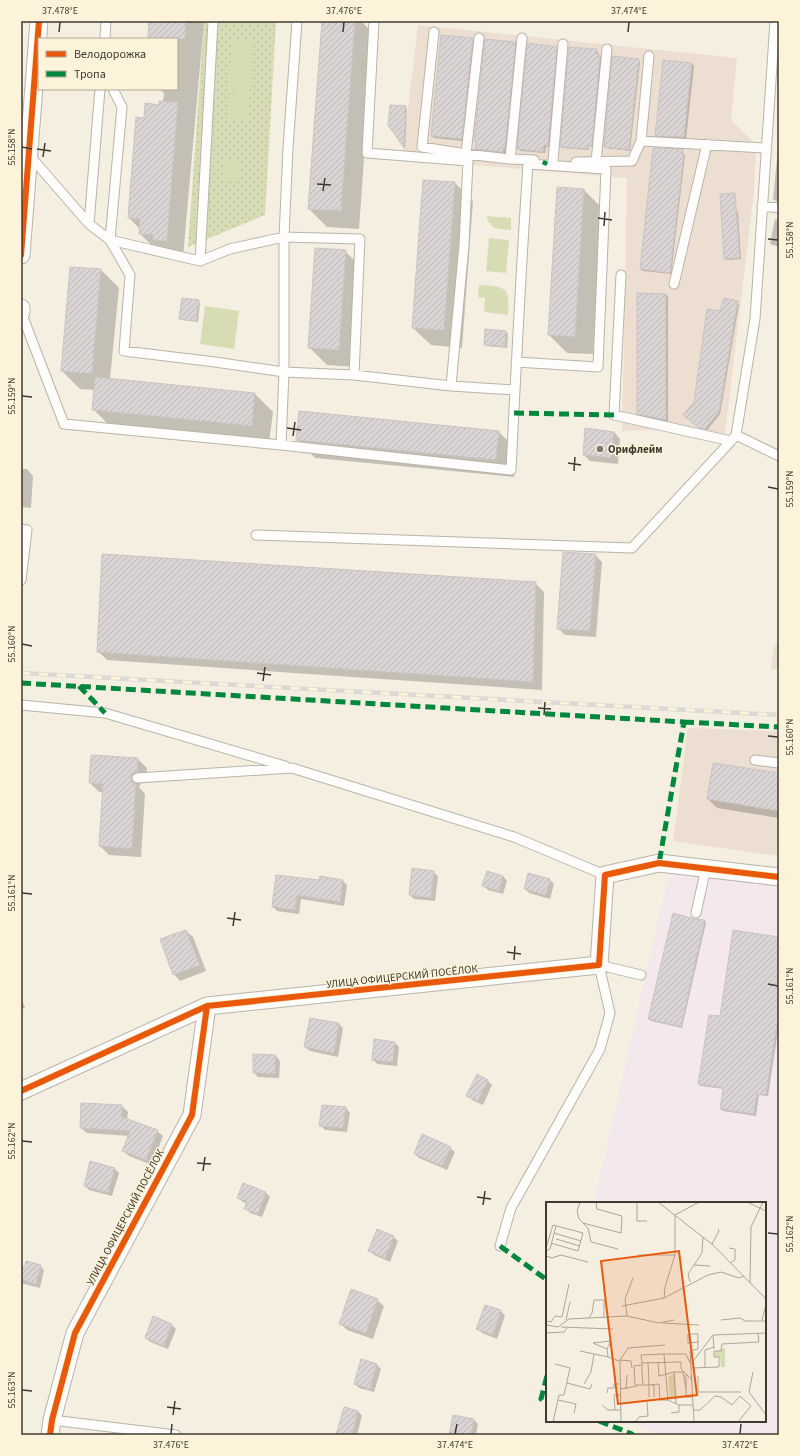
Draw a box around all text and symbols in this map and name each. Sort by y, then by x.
text: 37.478°E [42,4,78,18]
text: 37.476°E [326,4,362,18]
text: 37.474°E [611,4,647,18]
legend [38,38,178,90]
text: Велодорожка [74,46,146,63]
text: Тропа [74,66,106,83]
text: 55.158°N [5,128,19,166]
text: 55.158°N [783,221,797,259]
text: 55.159°N [5,377,19,415]
place label: Орифлейм [608,442,662,457]
marker: Орифлейм [595,444,605,454]
text: 55.159°N [783,470,797,508]
text: 55.160°N [5,625,19,663]
text: 55.160°N [783,718,797,756]
text: 55.161°N [5,874,19,912]
street label: УЛИЦА ОФИЦЕРСКИЙ ПОСЁЛОК [326,961,479,992]
text: 55.161°N [783,967,797,1005]
text: 55.162°N [5,1122,19,1160]
street label: УЛИЦА ОФИЦЕРСКИЙ ПОСЁЛОК [83,1146,168,1288]
inset map [546,1202,766,1422]
text: 55.162°N [783,1215,797,1253]
text: 55.163°N [5,1371,19,1409]
text: 37.476°E [153,1438,189,1452]
text: 37.474°E [437,1438,473,1452]
text: 37.472°E [722,1438,758,1452]

